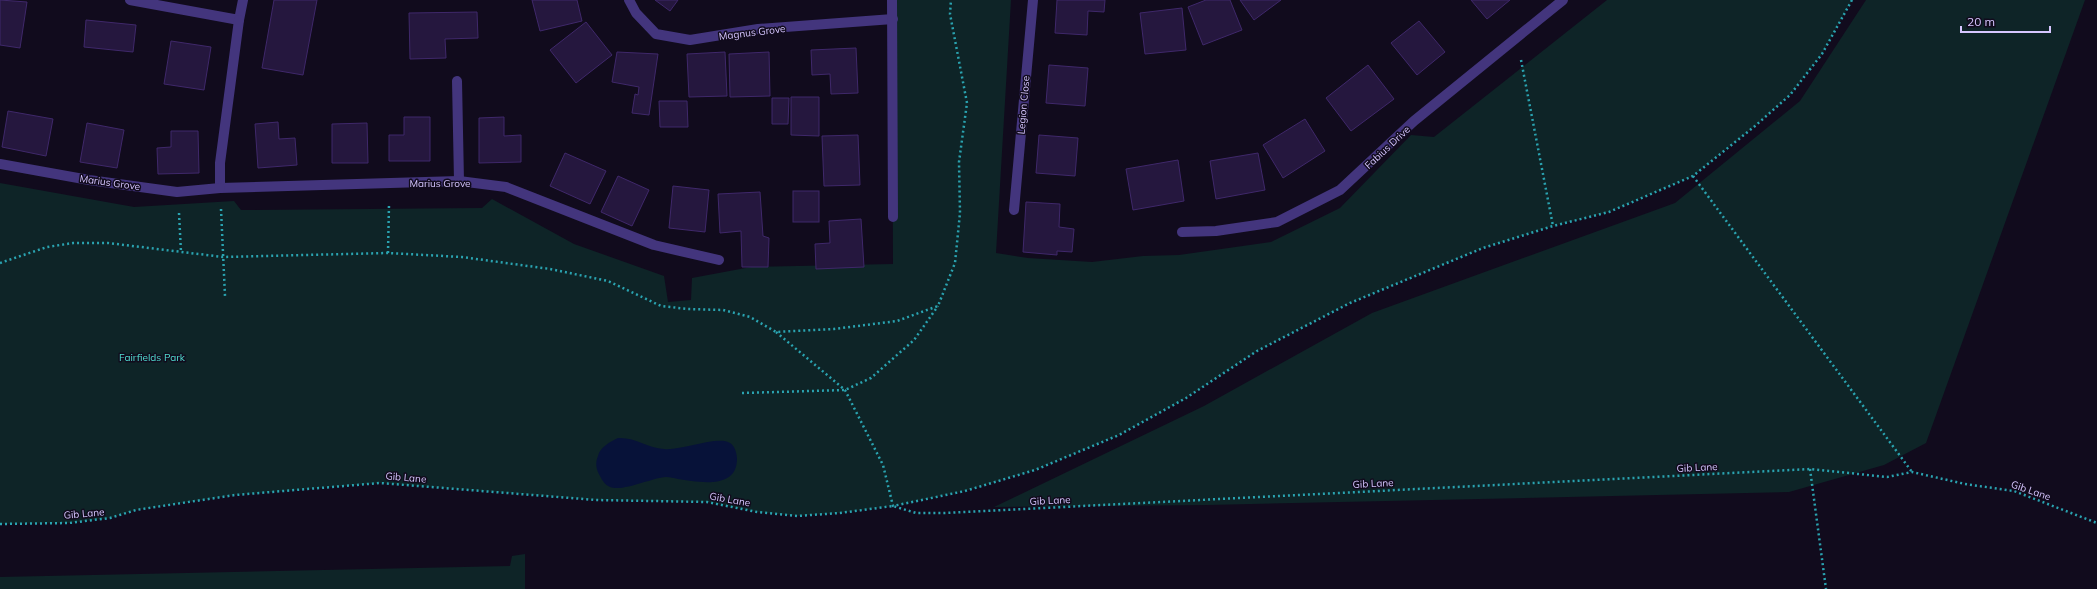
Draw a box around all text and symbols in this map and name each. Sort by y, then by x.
scale bar [1961,8,2050,34]
text: 20 m [1967,14,1995,29]
street label: Magnus Grove [718,22,786,43]
street label: Legion Close [1014,75,1033,135]
street label: Fabius Drive [1362,123,1413,172]
street label: Marius Grove [79,172,141,193]
street label: Marius Grove [409,177,471,190]
park label: Fairfields Park [119,351,186,364]
street label: Gib Lane [1676,460,1718,475]
street label: Gib Lane [385,469,427,486]
street label: Gib Lane [1352,476,1394,491]
street label: Gib Lane [2009,478,2052,503]
street label: Gib Lane [709,490,751,509]
street label: Gib Lane [1029,493,1071,508]
street label: Gib Lane [63,505,105,522]

